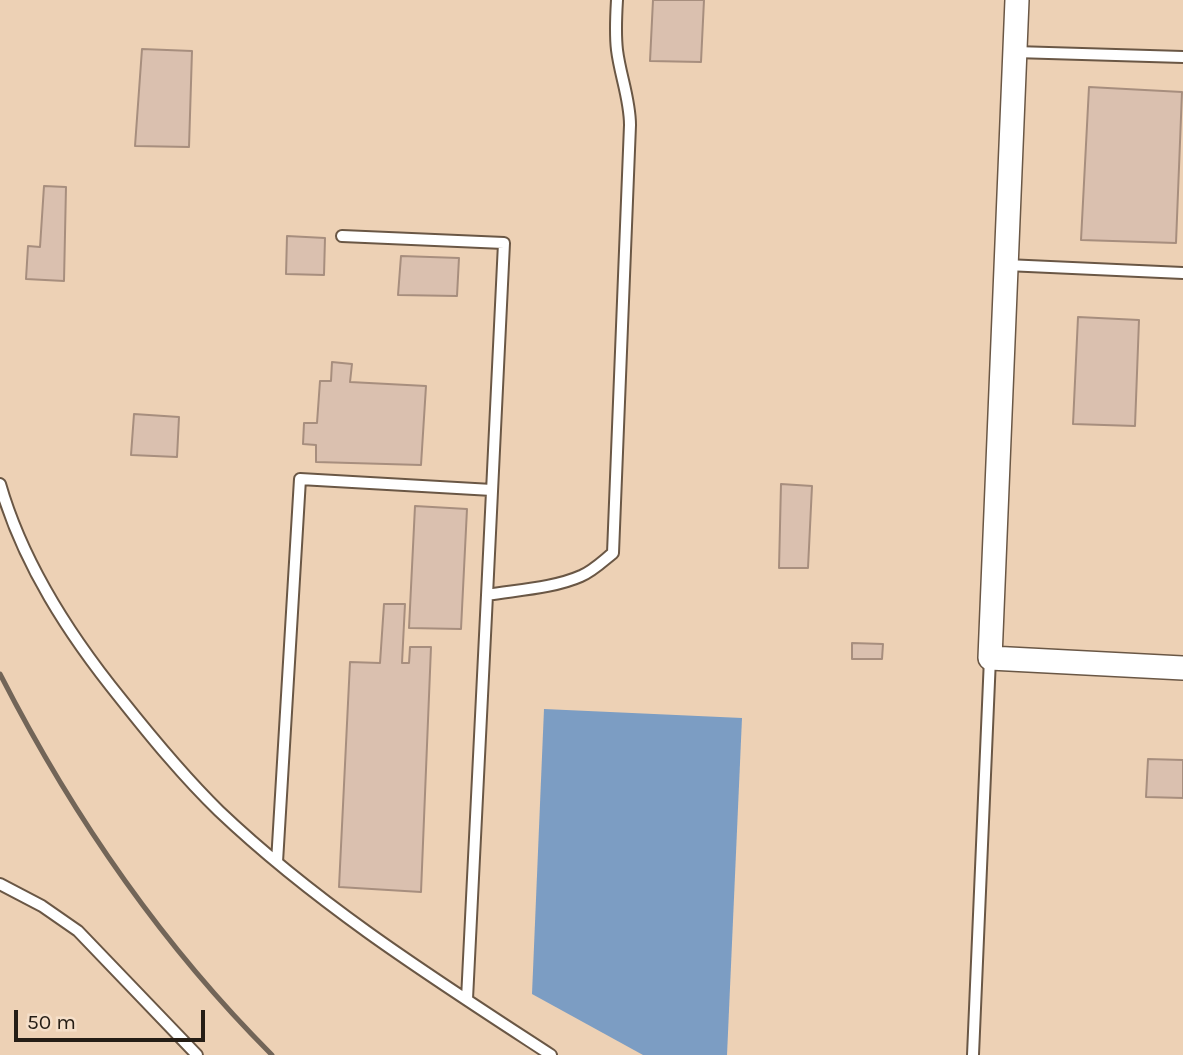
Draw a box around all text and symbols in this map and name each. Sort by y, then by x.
scale bar [18,996,208,1040]
text: 50 m [27,1010,76,1034]

